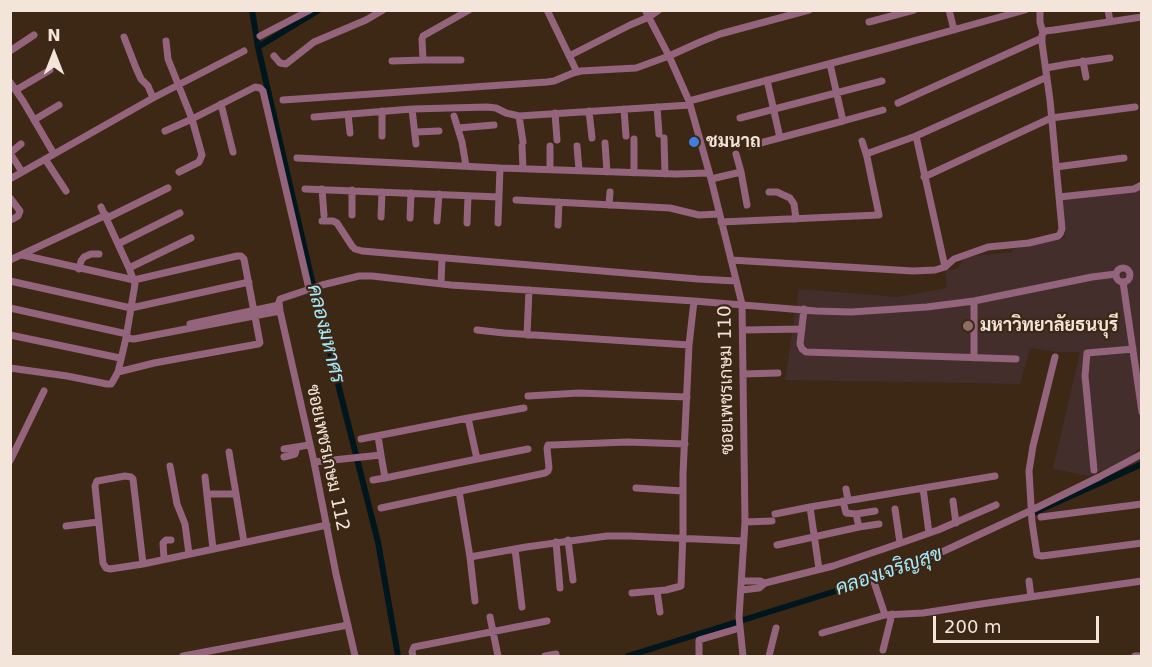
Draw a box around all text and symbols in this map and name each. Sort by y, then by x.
north arrow [24,24,84,84]
text: N [47,26,61,45]
place label: ชมนาถ [706,131,761,153]
marker: ชมนาถ [687,135,701,149]
water label: คลองมหาศร [301,282,349,386]
street label: ซอยเพชรเกษม 110 [715,305,739,455]
place label: มหาวิทยาลัยธนบุรี [980,315,1118,337]
marker: มหาวิทยาลัยธนบุรี [961,319,975,333]
street label: ซอยเพชรเกษม 112 [301,383,353,533]
water label: คลองเจริญสุข [832,542,946,602]
scale bar [936,604,1102,642]
text: 200 m [944,616,1002,637]

